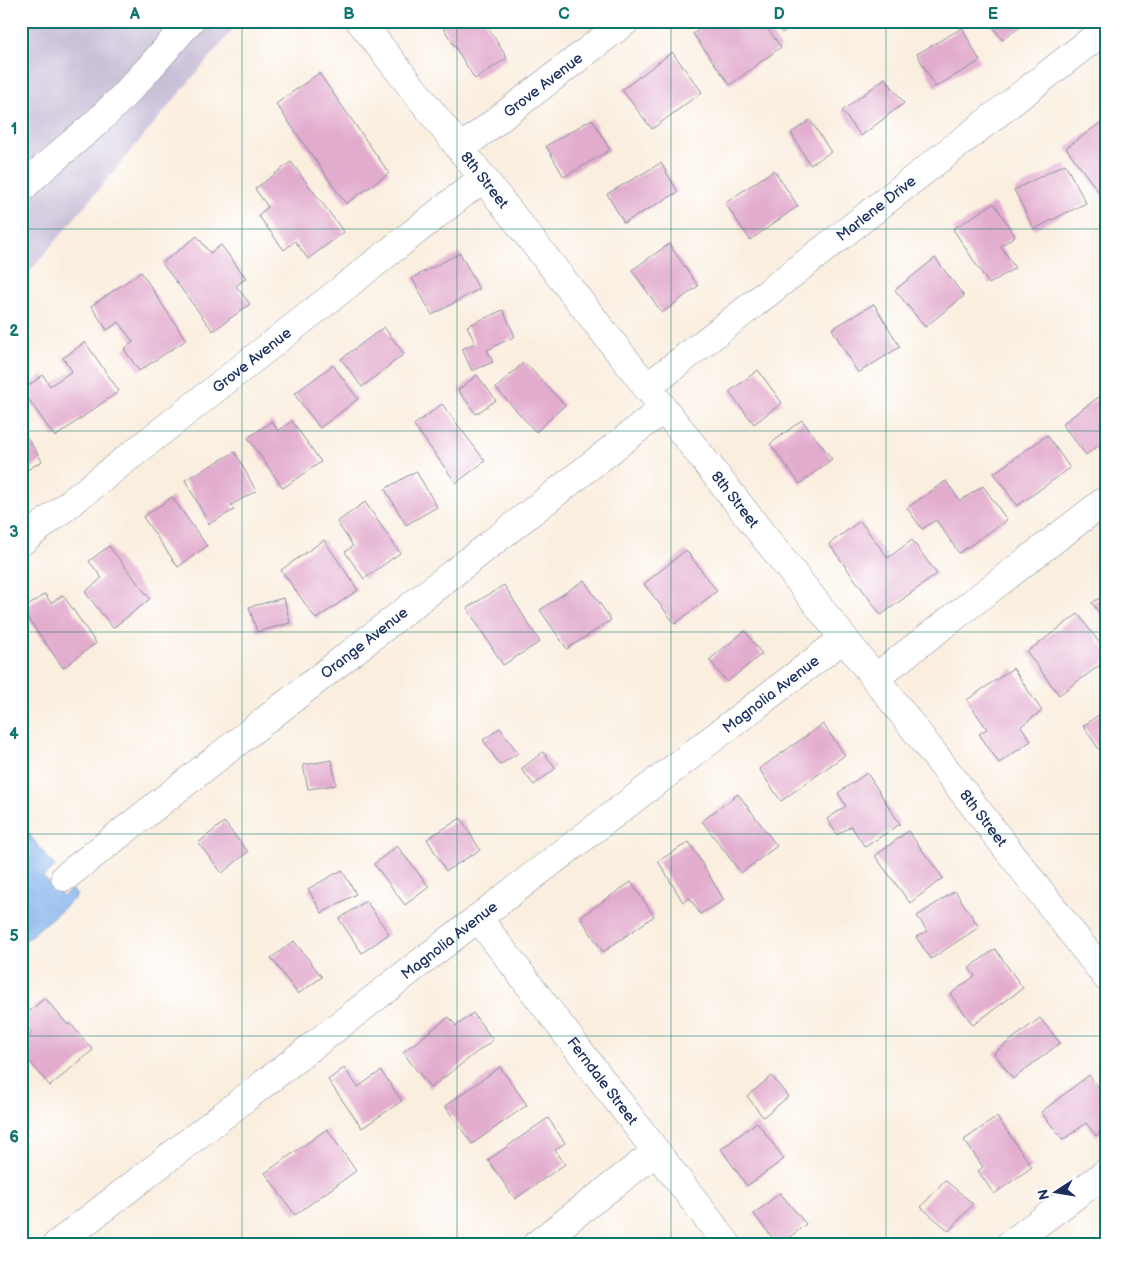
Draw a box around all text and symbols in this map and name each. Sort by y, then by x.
text: A [129,5,140,24]
text: B [343,5,355,24]
text: C [558,5,570,24]
text: D [773,5,785,24]
text: E [988,5,998,24]
street label: Grove Avenue [500,49,587,122]
text: 1 [11,120,17,139]
street label: 8th Street [456,148,513,213]
street label: Marlene Drive [833,172,920,246]
text: 2 [9,322,19,341]
street label: Grove Avenue [209,323,296,397]
street label: 8th Street [707,468,763,532]
text: 3 [9,523,19,542]
street label: Orange Avenue [317,603,412,683]
street label: Magnolia Avenue [719,651,823,738]
text: 4 [9,725,19,744]
street label: 8th Street [955,786,1011,851]
street label: Magnolia Avenue [397,897,502,984]
text: 5 [9,927,19,946]
street label: Ferndale Street [562,1034,642,1129]
text: 6 [9,1128,19,1147]
north arrow [1030,1168,1080,1218]
text: N [1034,1188,1053,1202]

